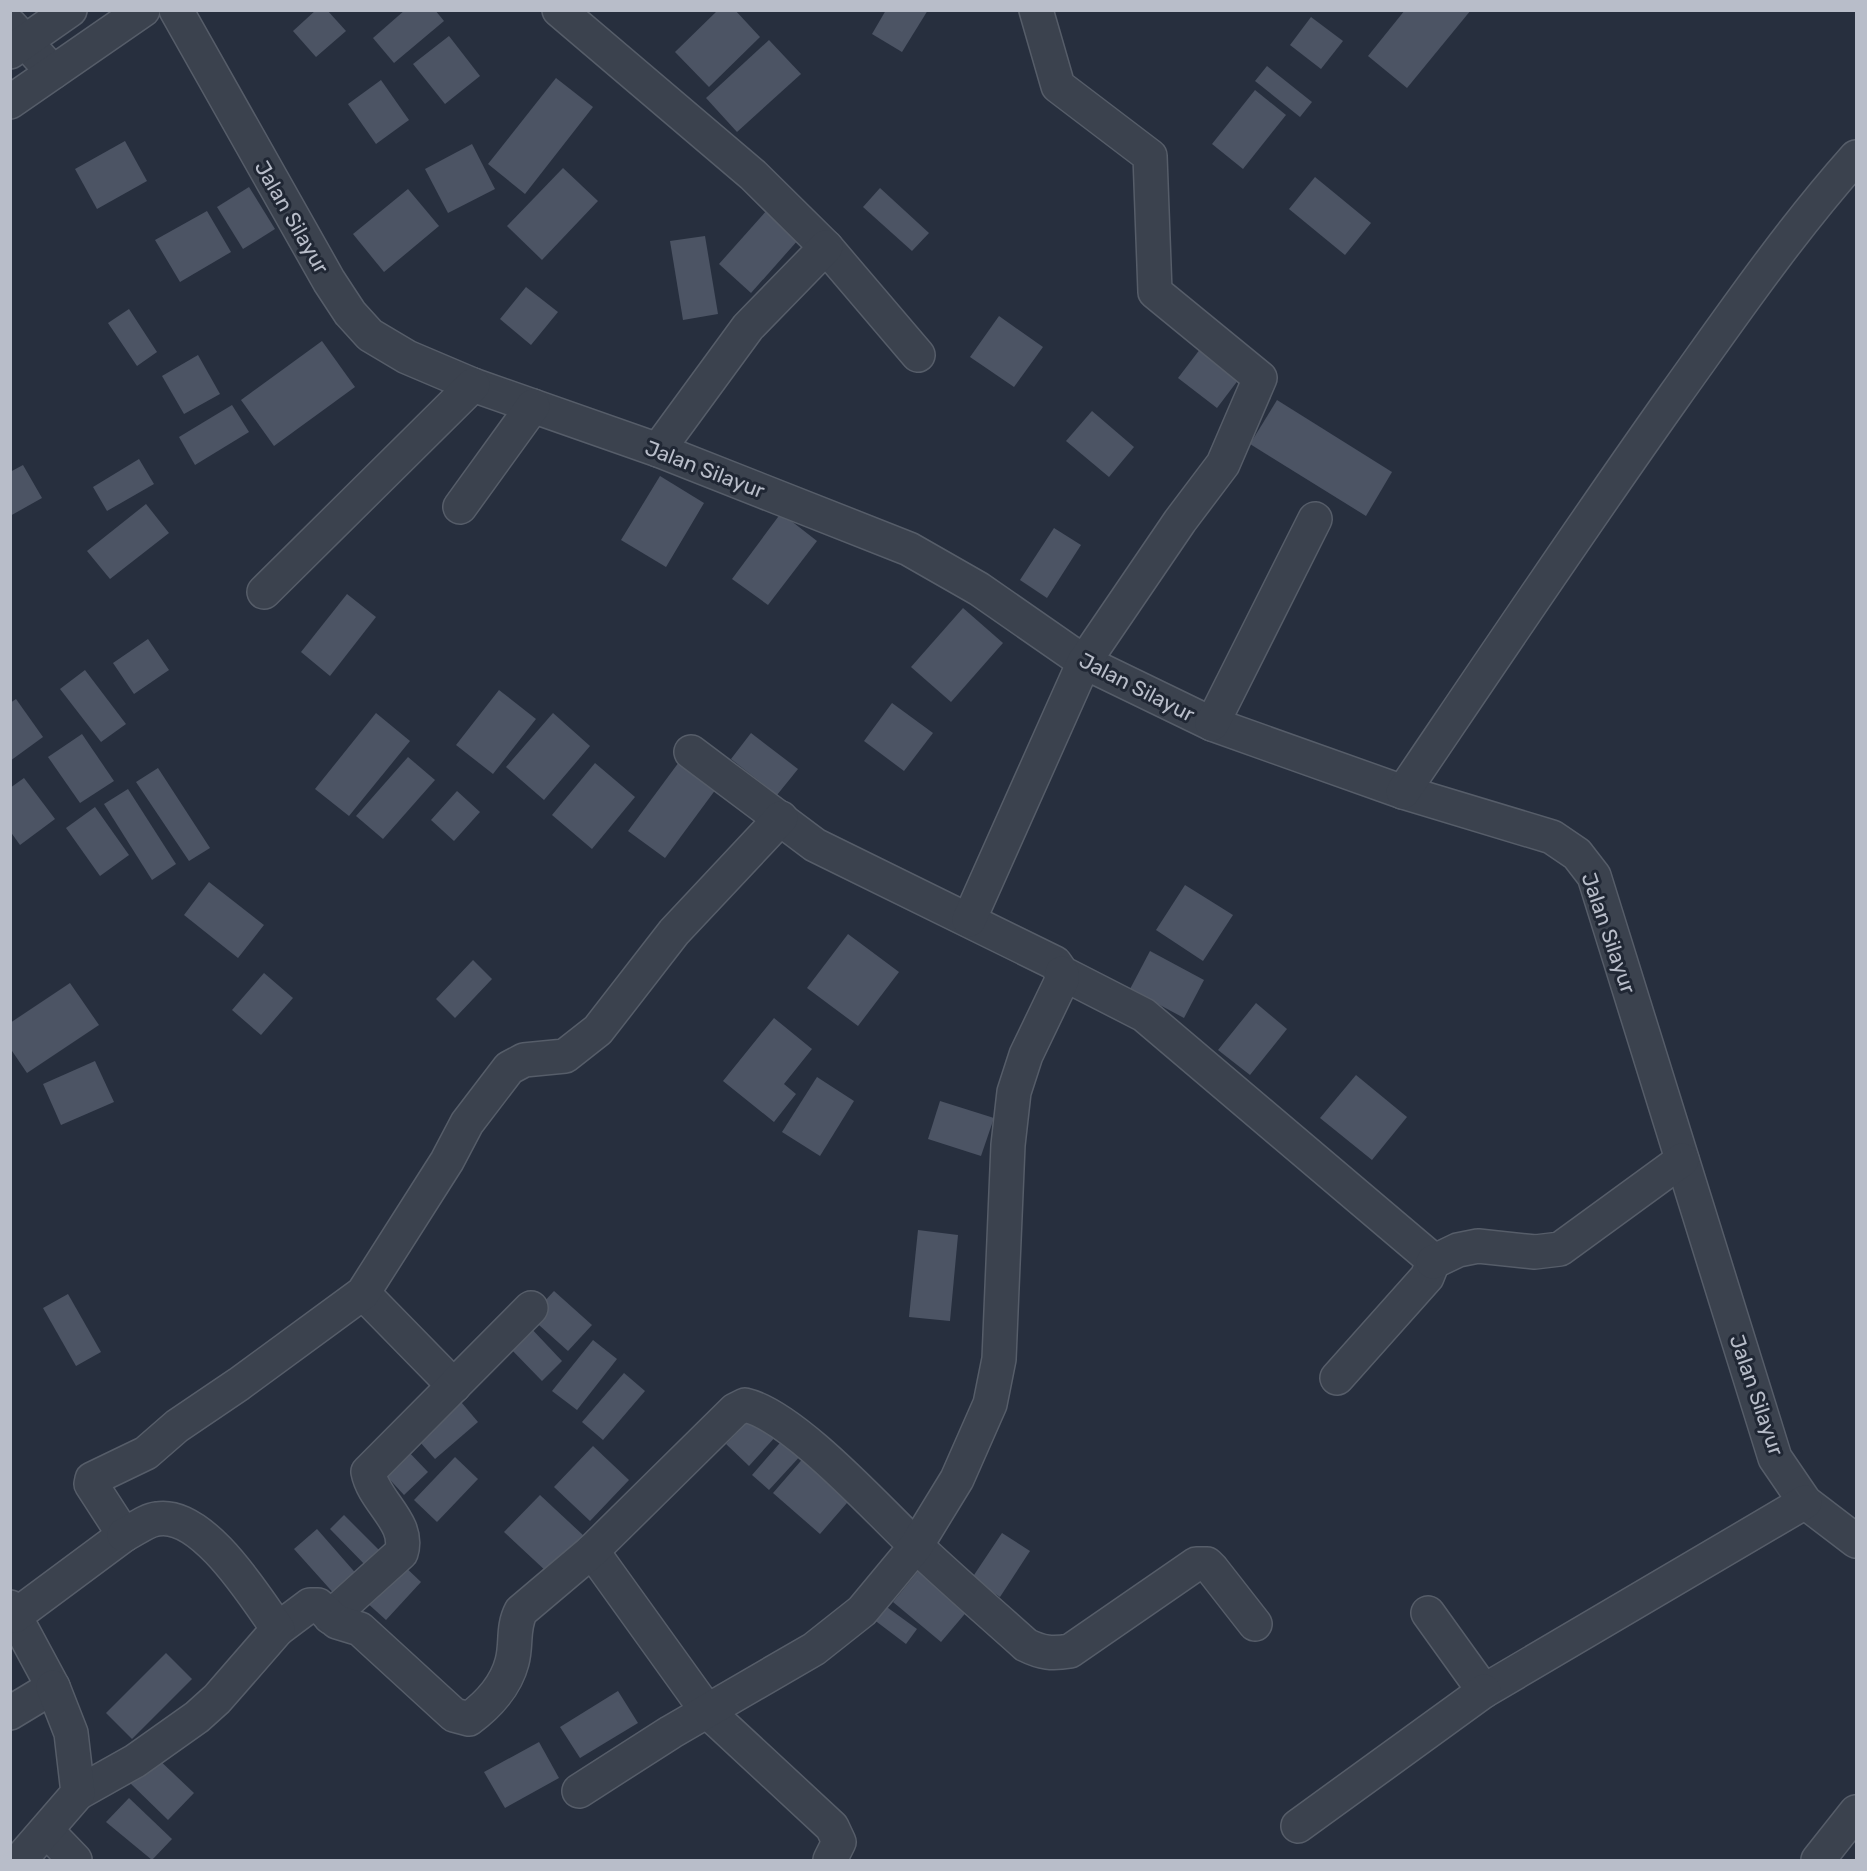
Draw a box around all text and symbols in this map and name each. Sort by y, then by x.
street label: Jalan Silayur [250,156,334,278]
street label: Jalan Silayur [642,435,768,503]
street label: Jalan Silayur [1075,647,1199,727]
street label: Jalan Silayur [1577,869,1641,997]
street label: Jalan Silayur [1725,1331,1789,1459]

